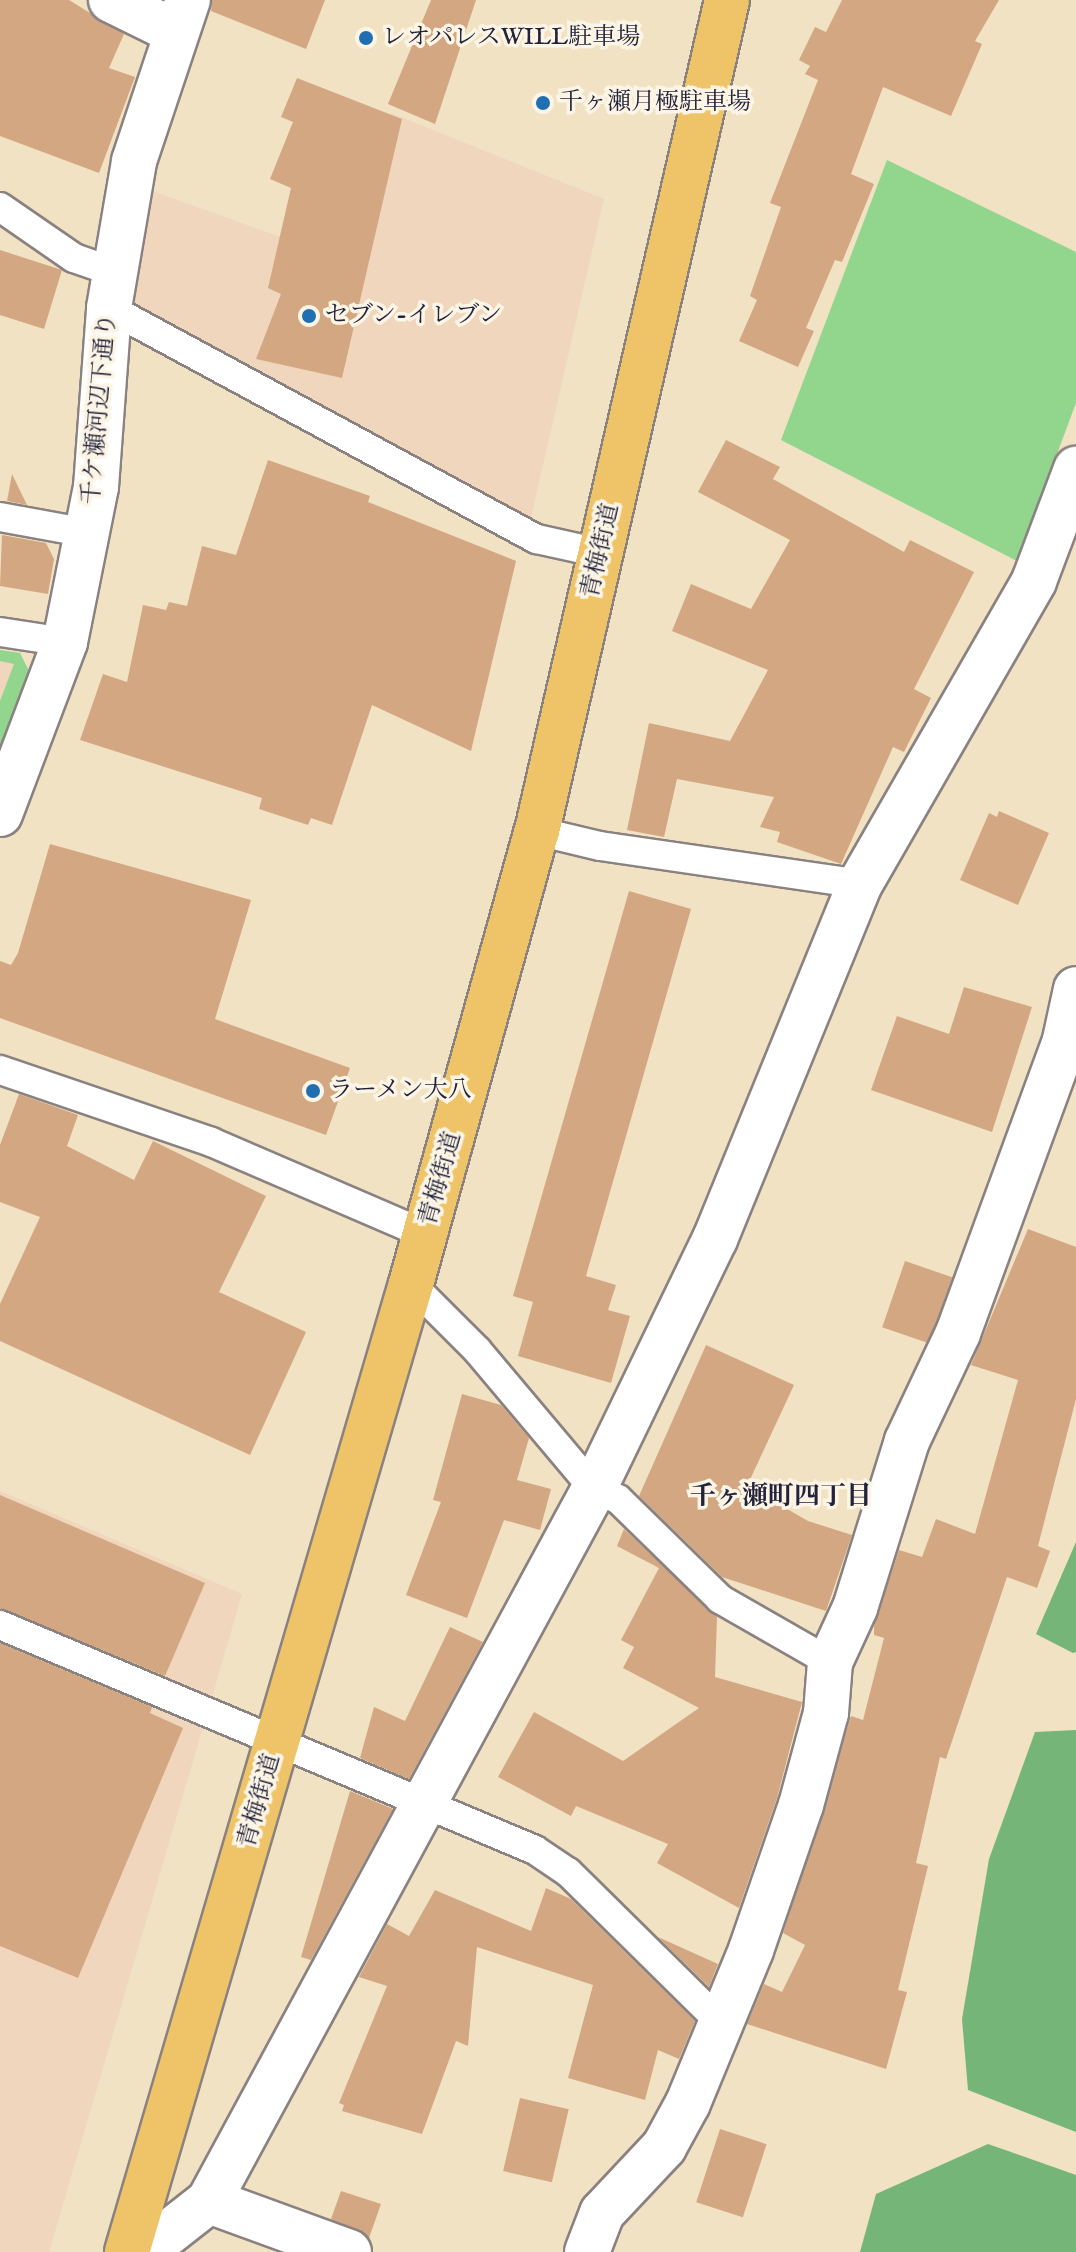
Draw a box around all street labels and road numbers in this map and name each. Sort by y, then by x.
street label: 千ケ瀬河辺下通り [77,312,123,506]
street label: 青梅街道 [576,501,626,601]
street label: 青梅街道 [414,1129,468,1229]
street label: 青梅街道 [233,1751,287,1851]

